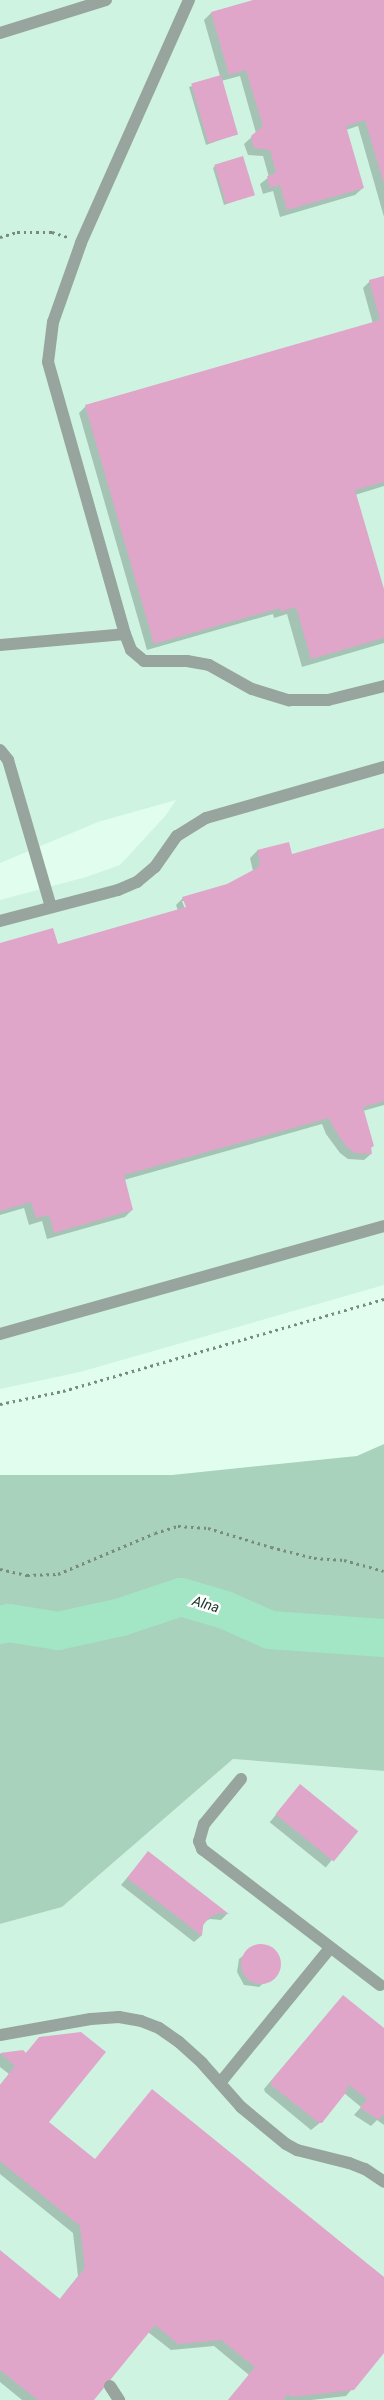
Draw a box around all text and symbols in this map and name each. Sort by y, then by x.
water label: Alna [191,1592,221,1616]

